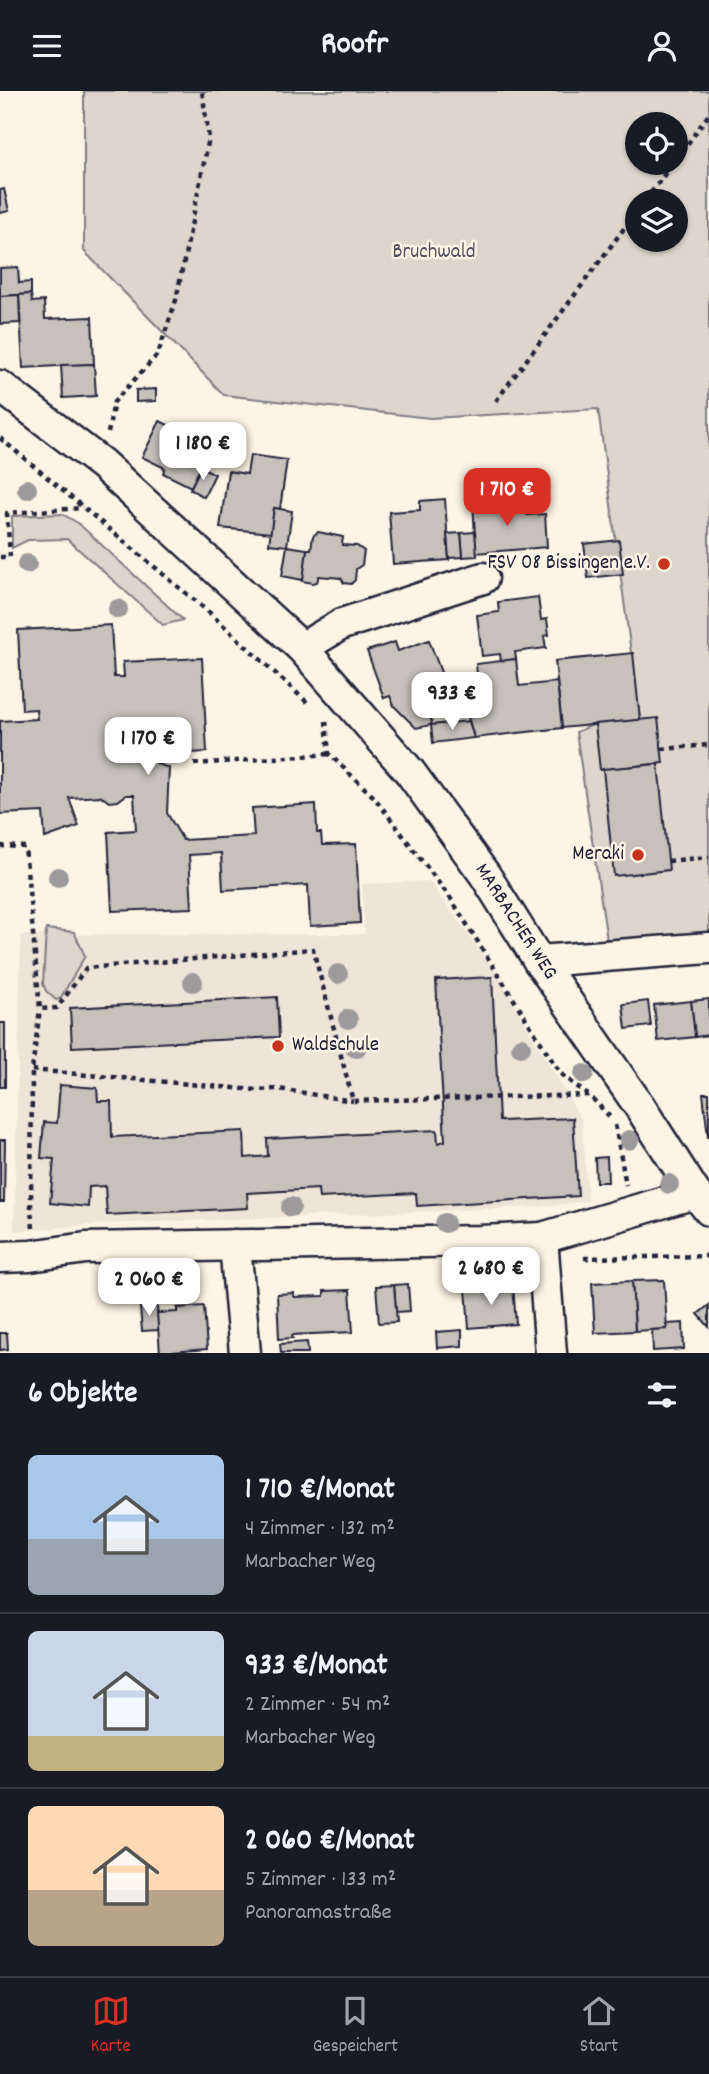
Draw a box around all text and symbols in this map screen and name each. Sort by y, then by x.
text: Roofr [321,23,388,69]
icon: menu [28,27,66,65]
icon: person [643,27,681,65]
map controls [625,112,688,252]
button: locate [625,112,688,175]
button: layers [625,189,688,252]
park label: Bruchwald [392,238,476,268]
pin: 1 180 € [138,423,268,482]
text: 1 180 € [175,428,231,461]
pin: 1 710 € [442,469,572,528]
text: 1 710 € [480,474,534,507]
place label: FSV 08 Bissingen e.V. [488,549,650,579]
marker: FSV 08 Bissingen e.V. [656,556,672,572]
pin: 933 € [403,673,501,732]
text: 933 € [427,678,477,711]
pin: 1 170 € [83,717,213,777]
text: 1 170 € [121,723,175,756]
place label: Meraki [572,840,624,870]
marker: Meraki [630,847,646,863]
street label: MARBACHER WEG [466,858,564,986]
place label: Waldschule [292,1031,379,1061]
marker: Waldschule [270,1038,286,1054]
pin: 2 680 € [426,1247,556,1307]
text: 2 680 € [458,1253,524,1286]
pin: 2 060 € [84,1259,214,1318]
text: 2 060 € [114,1264,184,1297]
text: 6 Objekte [28,1374,137,1417]
icon: filters [643,1376,681,1414]
text: 1 710 €/Monat [245,1470,395,1513]
icon: home [84,1483,168,1567]
text: 4 Zimmer · 132 m² [245,1513,395,1546]
text: Marbacher Weg [245,1546,376,1579]
text: 933 €/Monat [245,1646,387,1689]
icon: home [84,1659,168,1743]
text: 2 Zimmer · 54 m² [245,1689,390,1722]
text: Marbacher Weg [245,1722,376,1755]
text: 2 060 €/Monat [245,1821,414,1864]
icon: home [84,1834,168,1918]
text: 5 Zimmer · 133 m² [245,1864,396,1897]
text: Panoramastraße [245,1897,392,1930]
tab: Karte [91,1992,131,2061]
tab: Gespeichert [313,1992,398,2061]
tab: Start [580,1992,618,2061]

